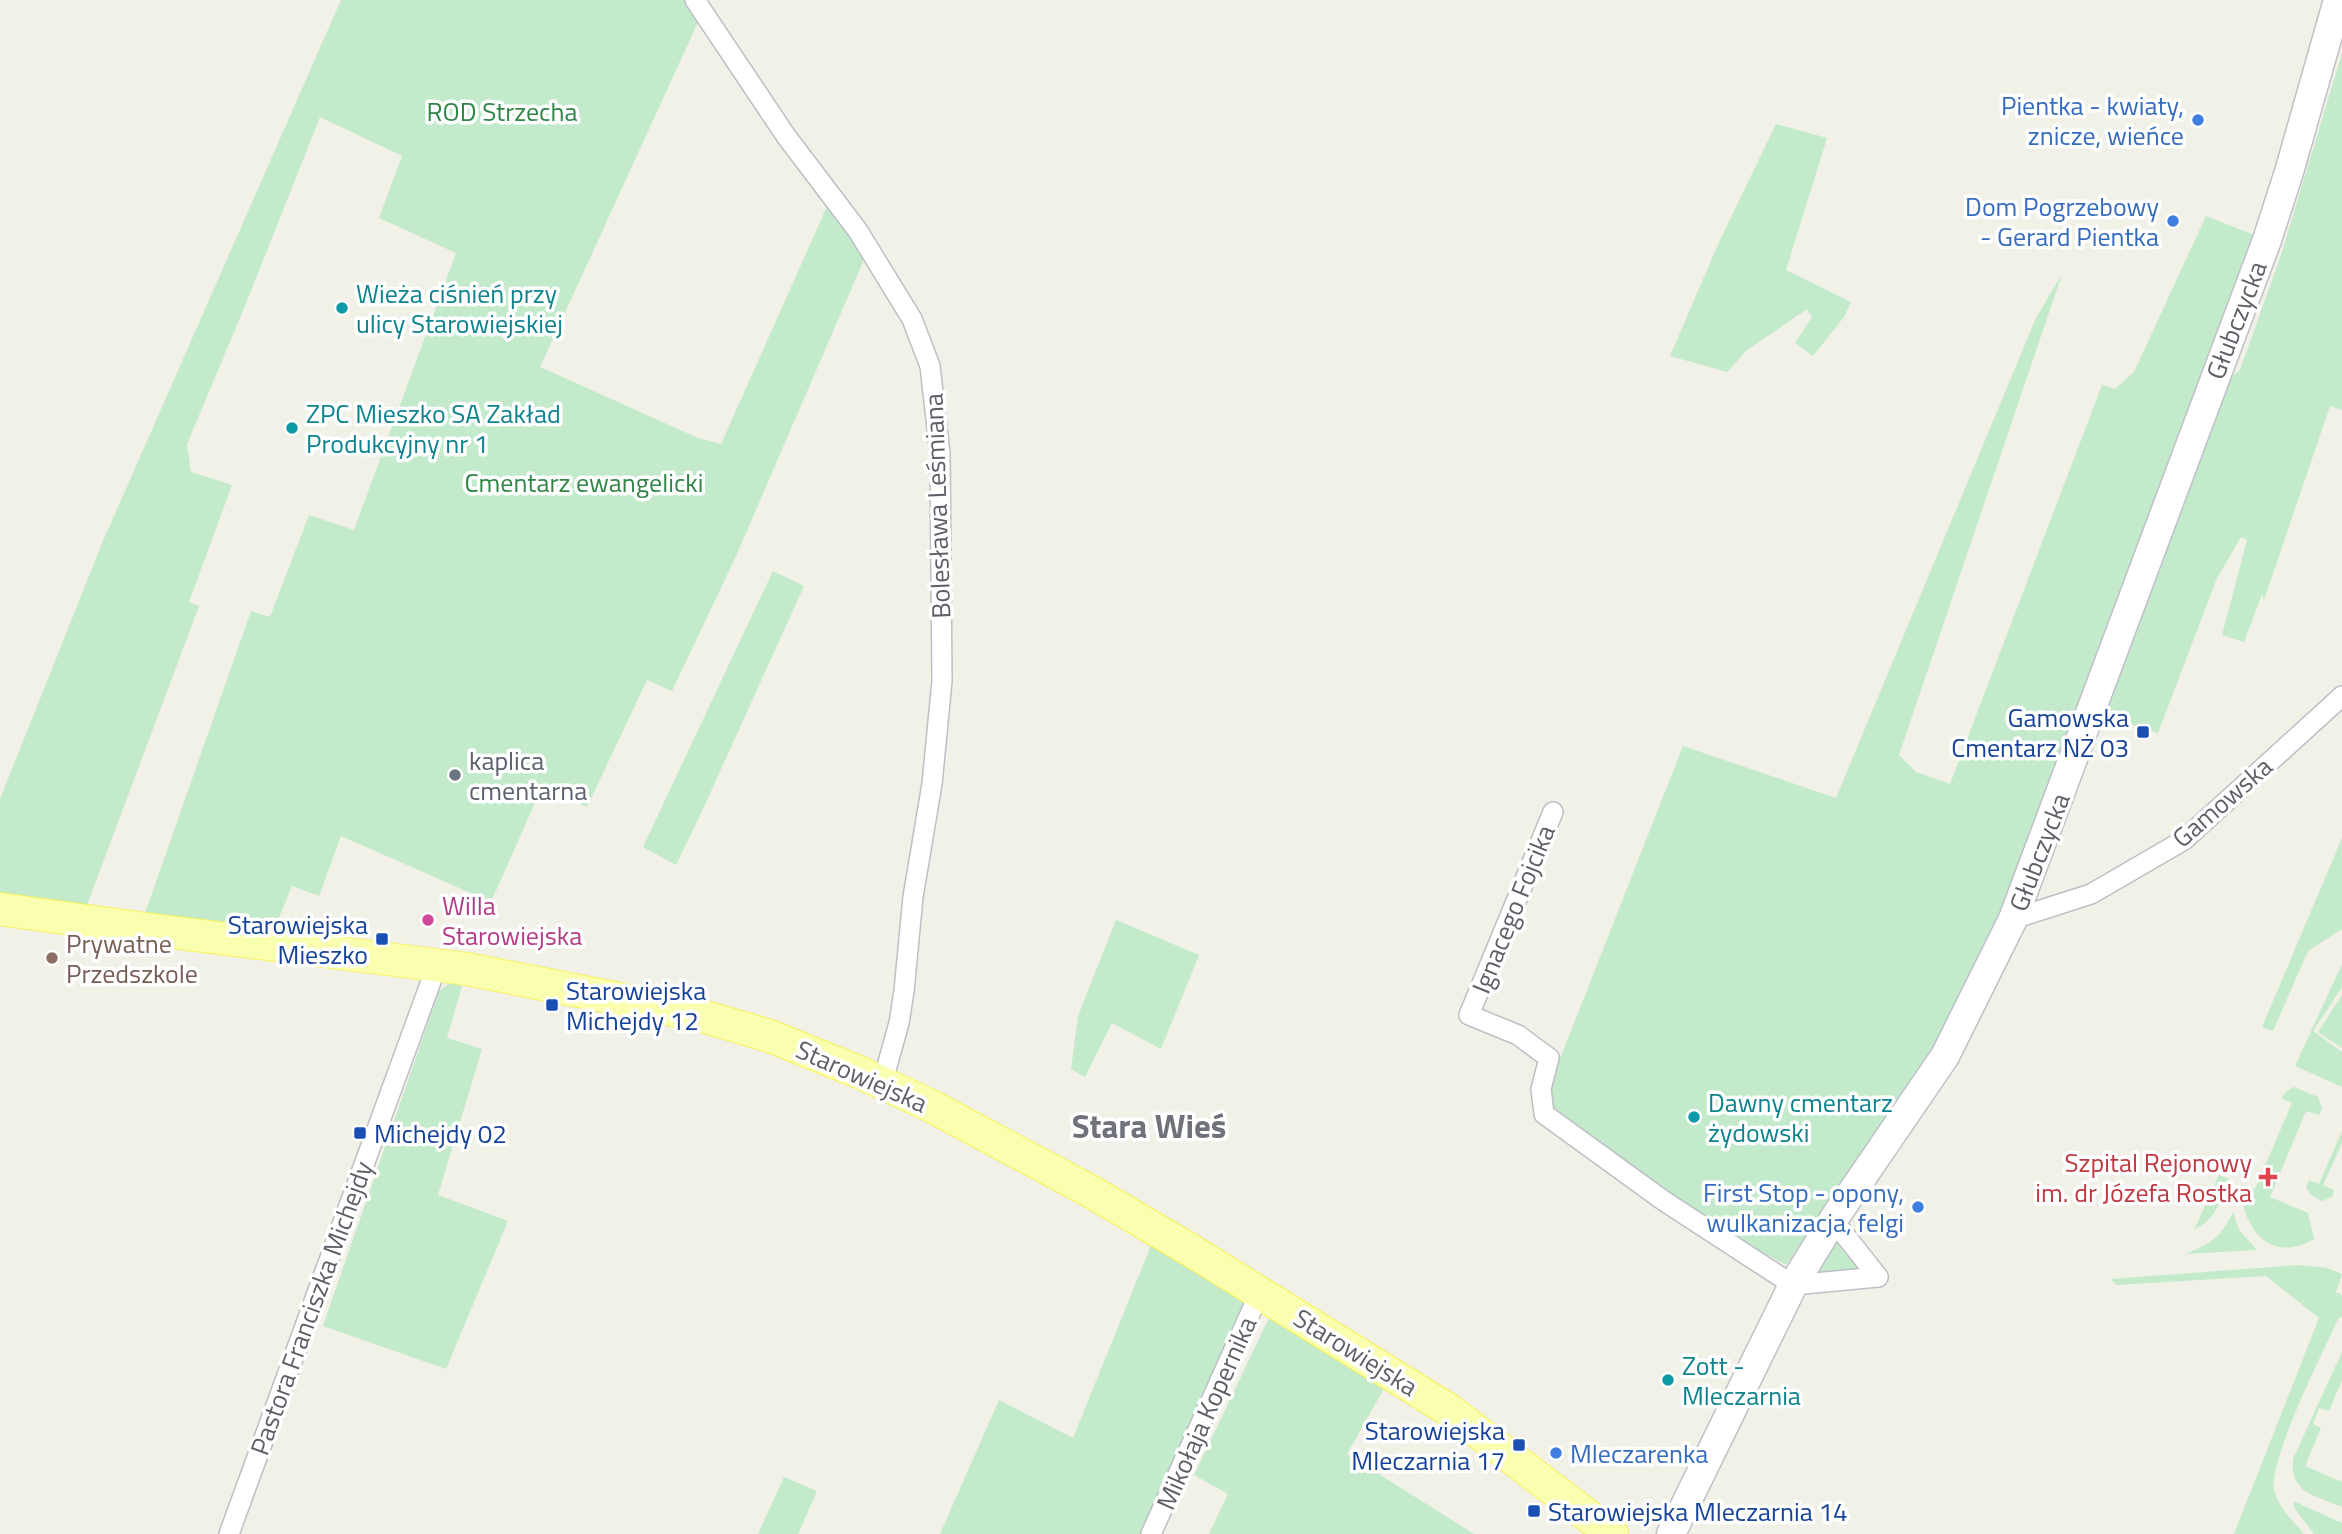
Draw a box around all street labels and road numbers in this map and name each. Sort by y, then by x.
street label: Głubczycka [2196,255,2276,385]
street label: Bolesława Leśmiana [914,393,960,619]
street label: Gamowska [2163,747,2281,857]
street label: Głubczycka [1999,787,2079,917]
street label: Ignacego Fojcika [1461,819,1565,999]
street label: Starowiejska [790,1030,934,1122]
street label: Pastora Franciszka Michejdy [240,1156,382,1460]
street label: Starowiejska [1286,1298,1426,1406]
street label: Mikołaja Kopernika [1146,1310,1266,1516]

